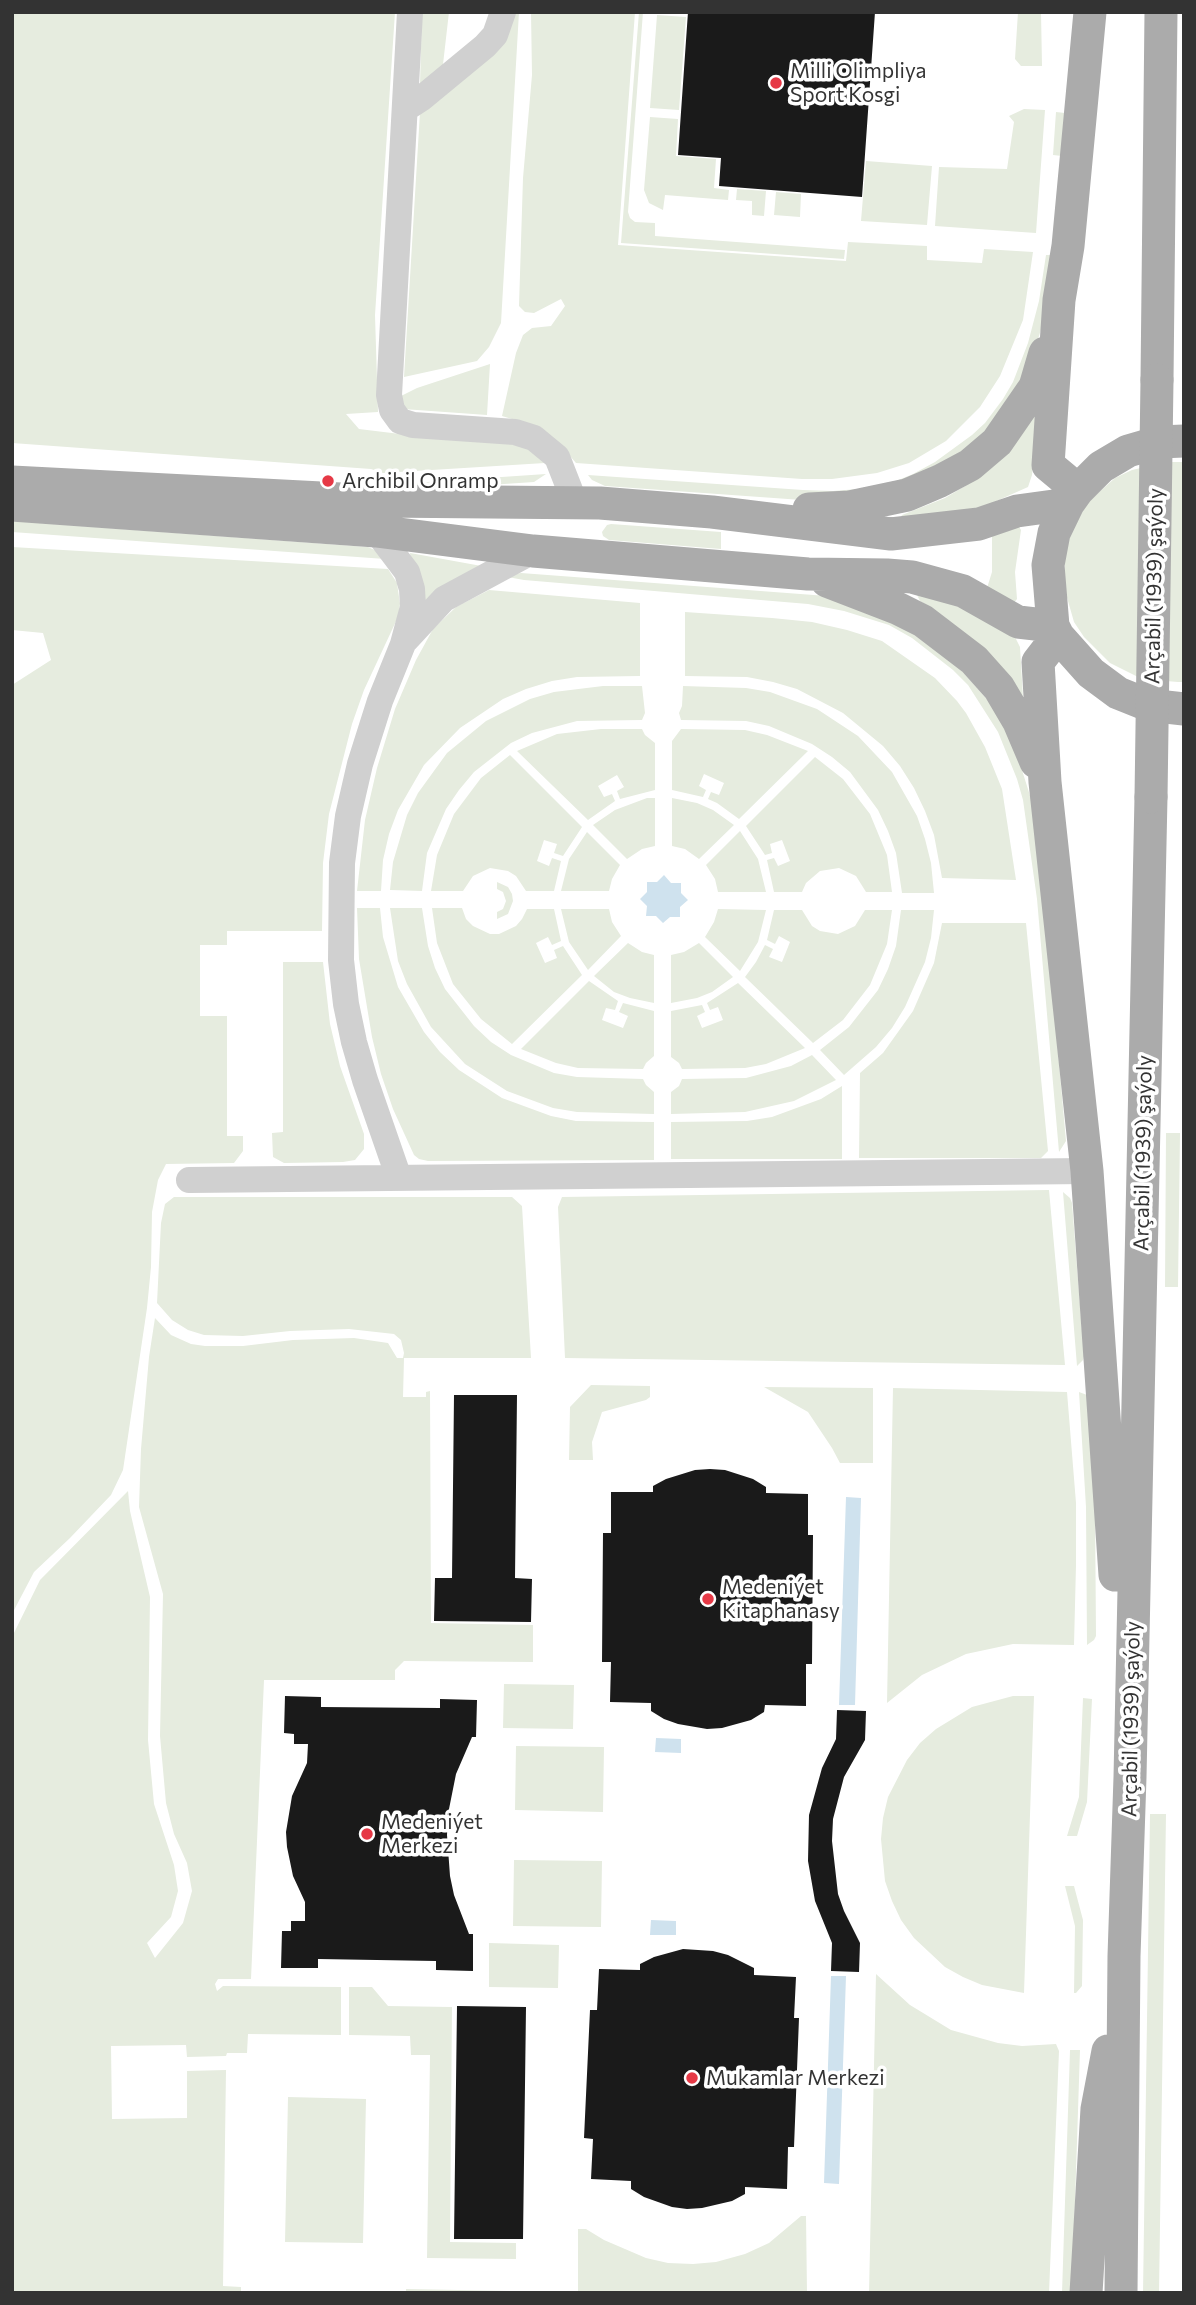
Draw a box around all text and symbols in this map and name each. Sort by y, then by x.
place label: Milli Olimpliya Sport Kosgi [790,58,927,108]
marker: Milli Olimpliya Sport Kosgi [768,75,784,91]
place label: Archibil Onramp [342,468,499,494]
marker: Archibil Onramp [320,473,336,489]
street label: Arçabil (1939) şaýoly [1140,488,1168,684]
street label: Arçabil (1939) şaýoly [1129,1055,1157,1251]
place label: Medeniýet Kitaphanasy [722,1574,840,1624]
marker: Medeniýet Kitaphanasy [700,1591,716,1607]
street label: Arçabil (1939) şaýoly [1117,1621,1145,1817]
place label: Medeniýet Merkezi [381,1809,483,1859]
marker: Medeniýet Merkezi [359,1826,375,1842]
place label: Mukamlar Merkezi [706,2065,885,2091]
marker: Mukamlar Merkezi [684,2070,700,2086]

